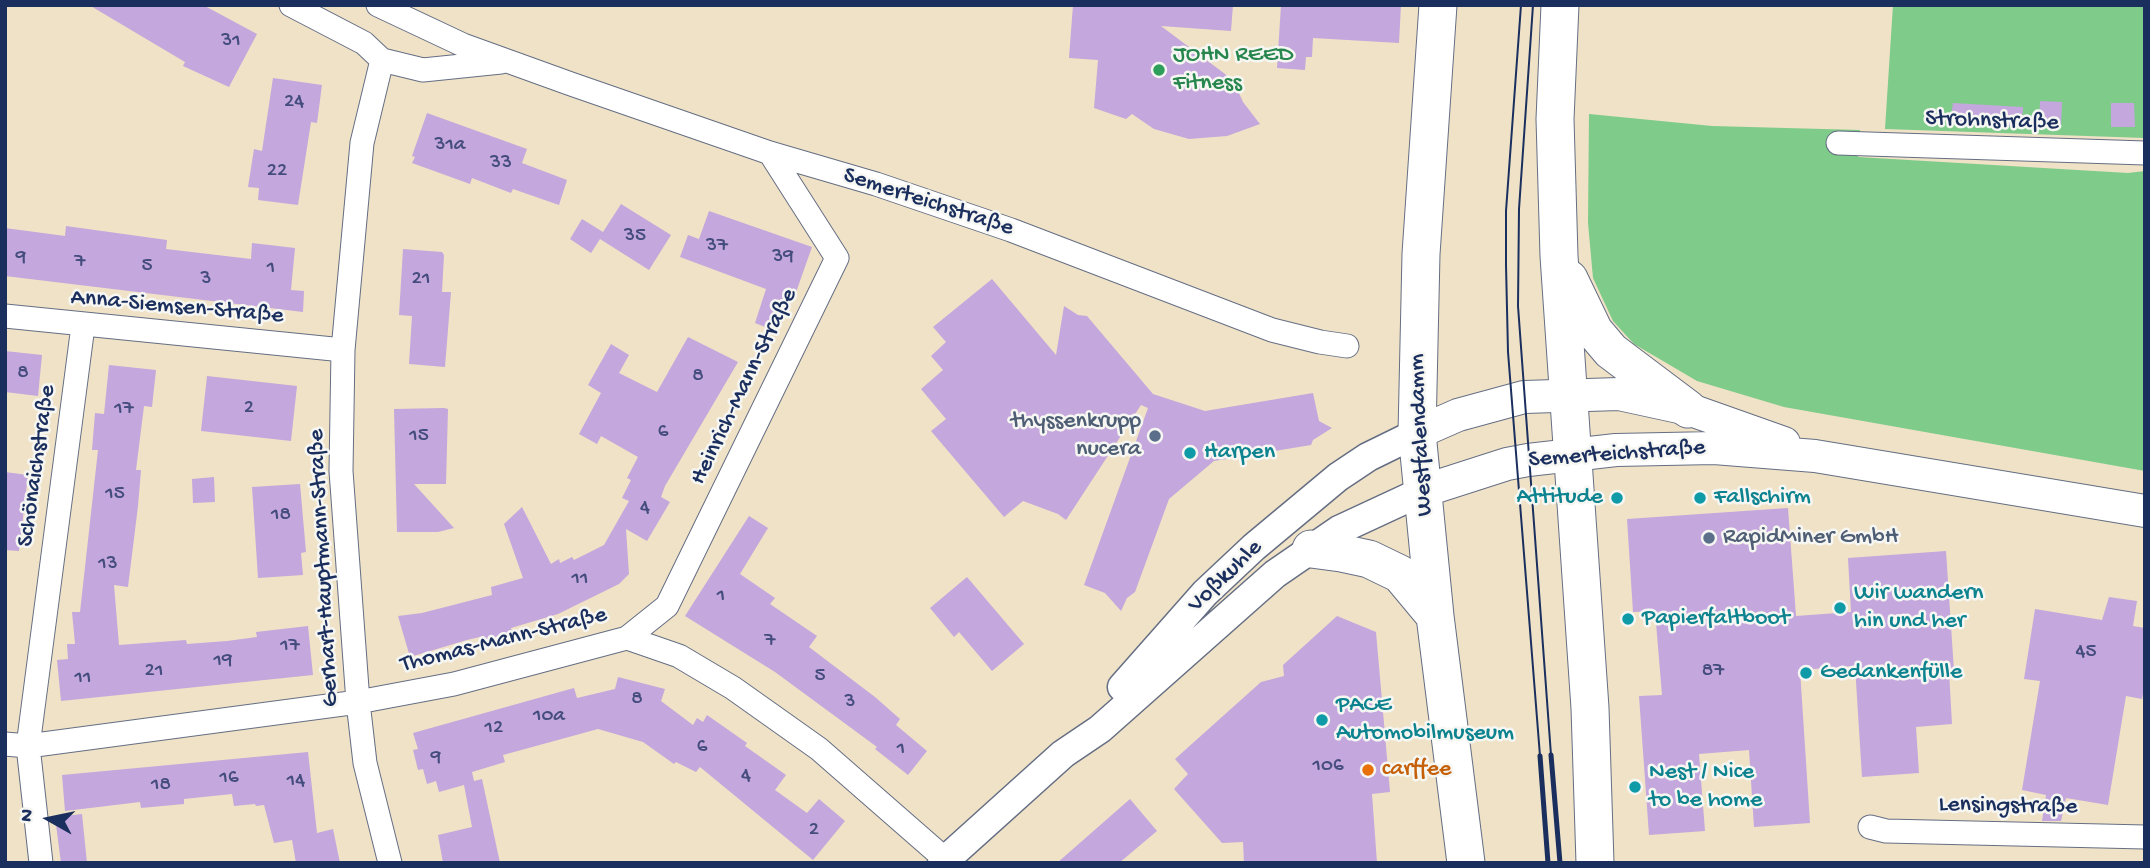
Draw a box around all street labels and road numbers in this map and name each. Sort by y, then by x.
street label: Strohnstraße [1925,105,2059,139]
street label: Semerteichstraße [839,162,1017,244]
street label: Anna-Siemsen-Straße [69,284,285,332]
street label: Heinrich-Mann-Straße [685,284,805,490]
street label: Westfalendamm [1403,353,1441,517]
street label: Schönaichstraße [12,383,64,549]
street label: Gerhart-Hauptmann-Straße [303,428,347,708]
street label: Semerteichstraße [1528,434,1706,476]
street label: Voßkuhle [1183,534,1269,620]
street label: Thomas-Mann-Straße [398,601,610,681]
street label: Lensingstraße [1938,791,2078,823]

